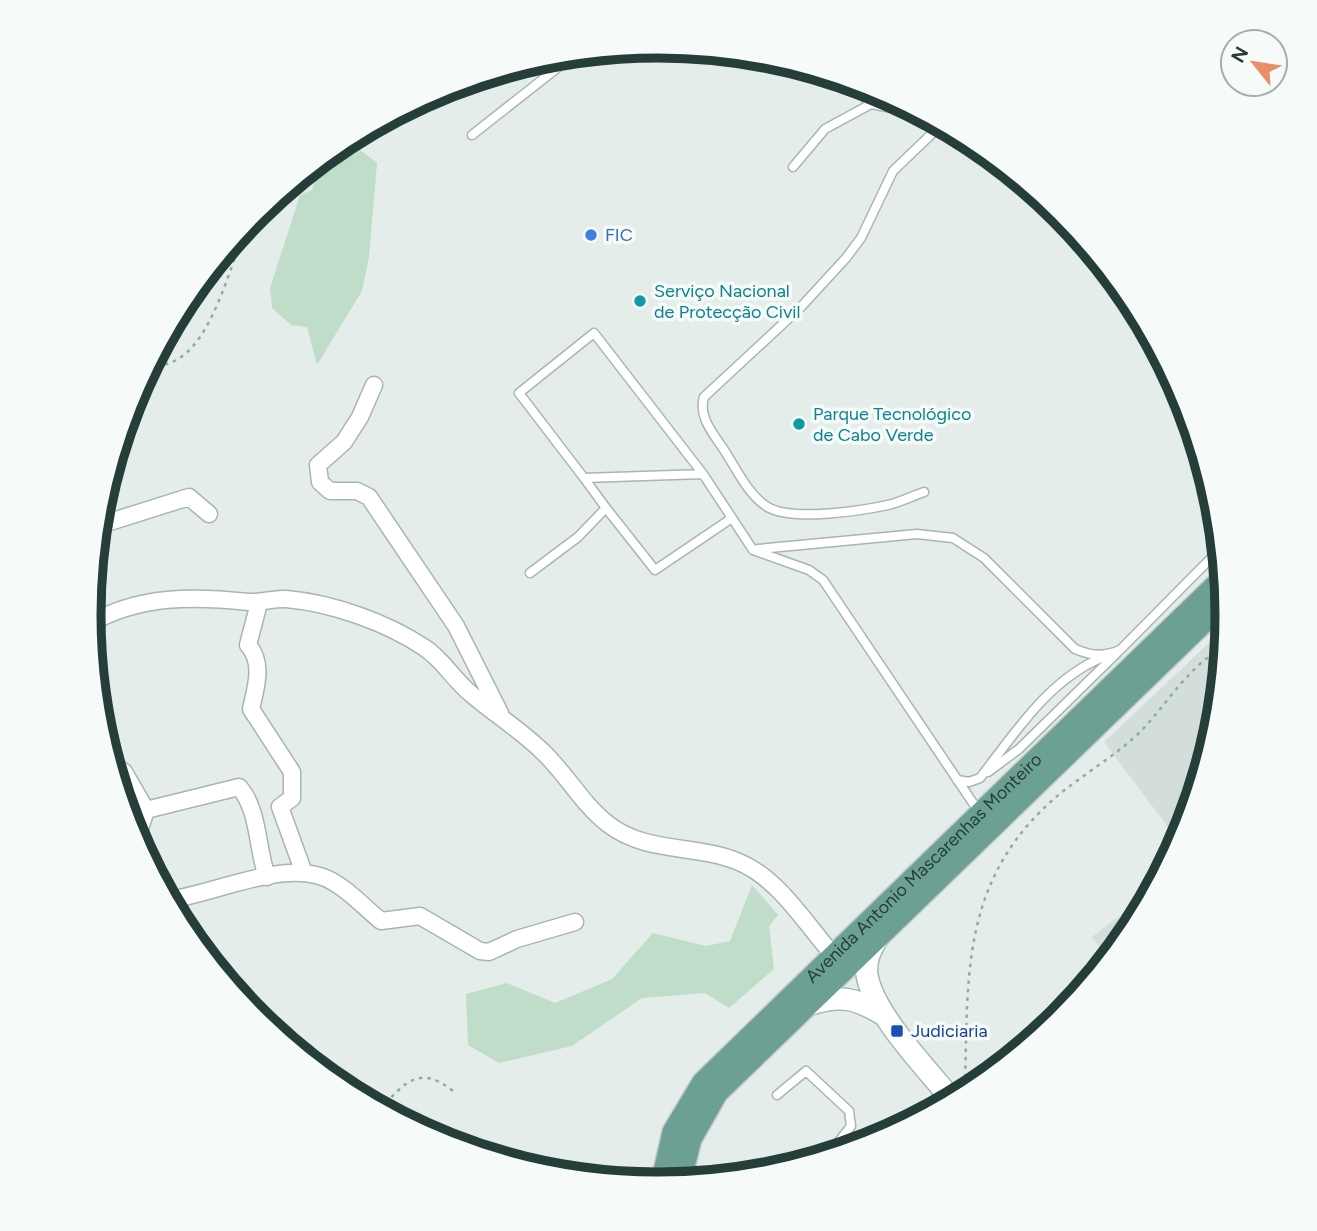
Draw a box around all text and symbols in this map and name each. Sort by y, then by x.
north arrow [1219,28,1289,98]
text: N [1226,43,1253,67]
place label: FIC [605,224,633,246]
marker: FIC [583,227,599,243]
place label: Serviço Nacional de Protecção Civil [654,280,800,323]
marker: Serviço Nacional de Protecção Civil [632,293,648,309]
place label: Parque Tecnológico de Cabo Verde [813,403,971,446]
marker: Parque Tecnológico de Cabo Verde [791,416,807,432]
street label: Avenida Antonio Mascarenhas Monteiro [801,749,1047,988]
place label: Judiciaria [911,1020,988,1042]
marker: Judiciaria [889,1023,905,1039]

